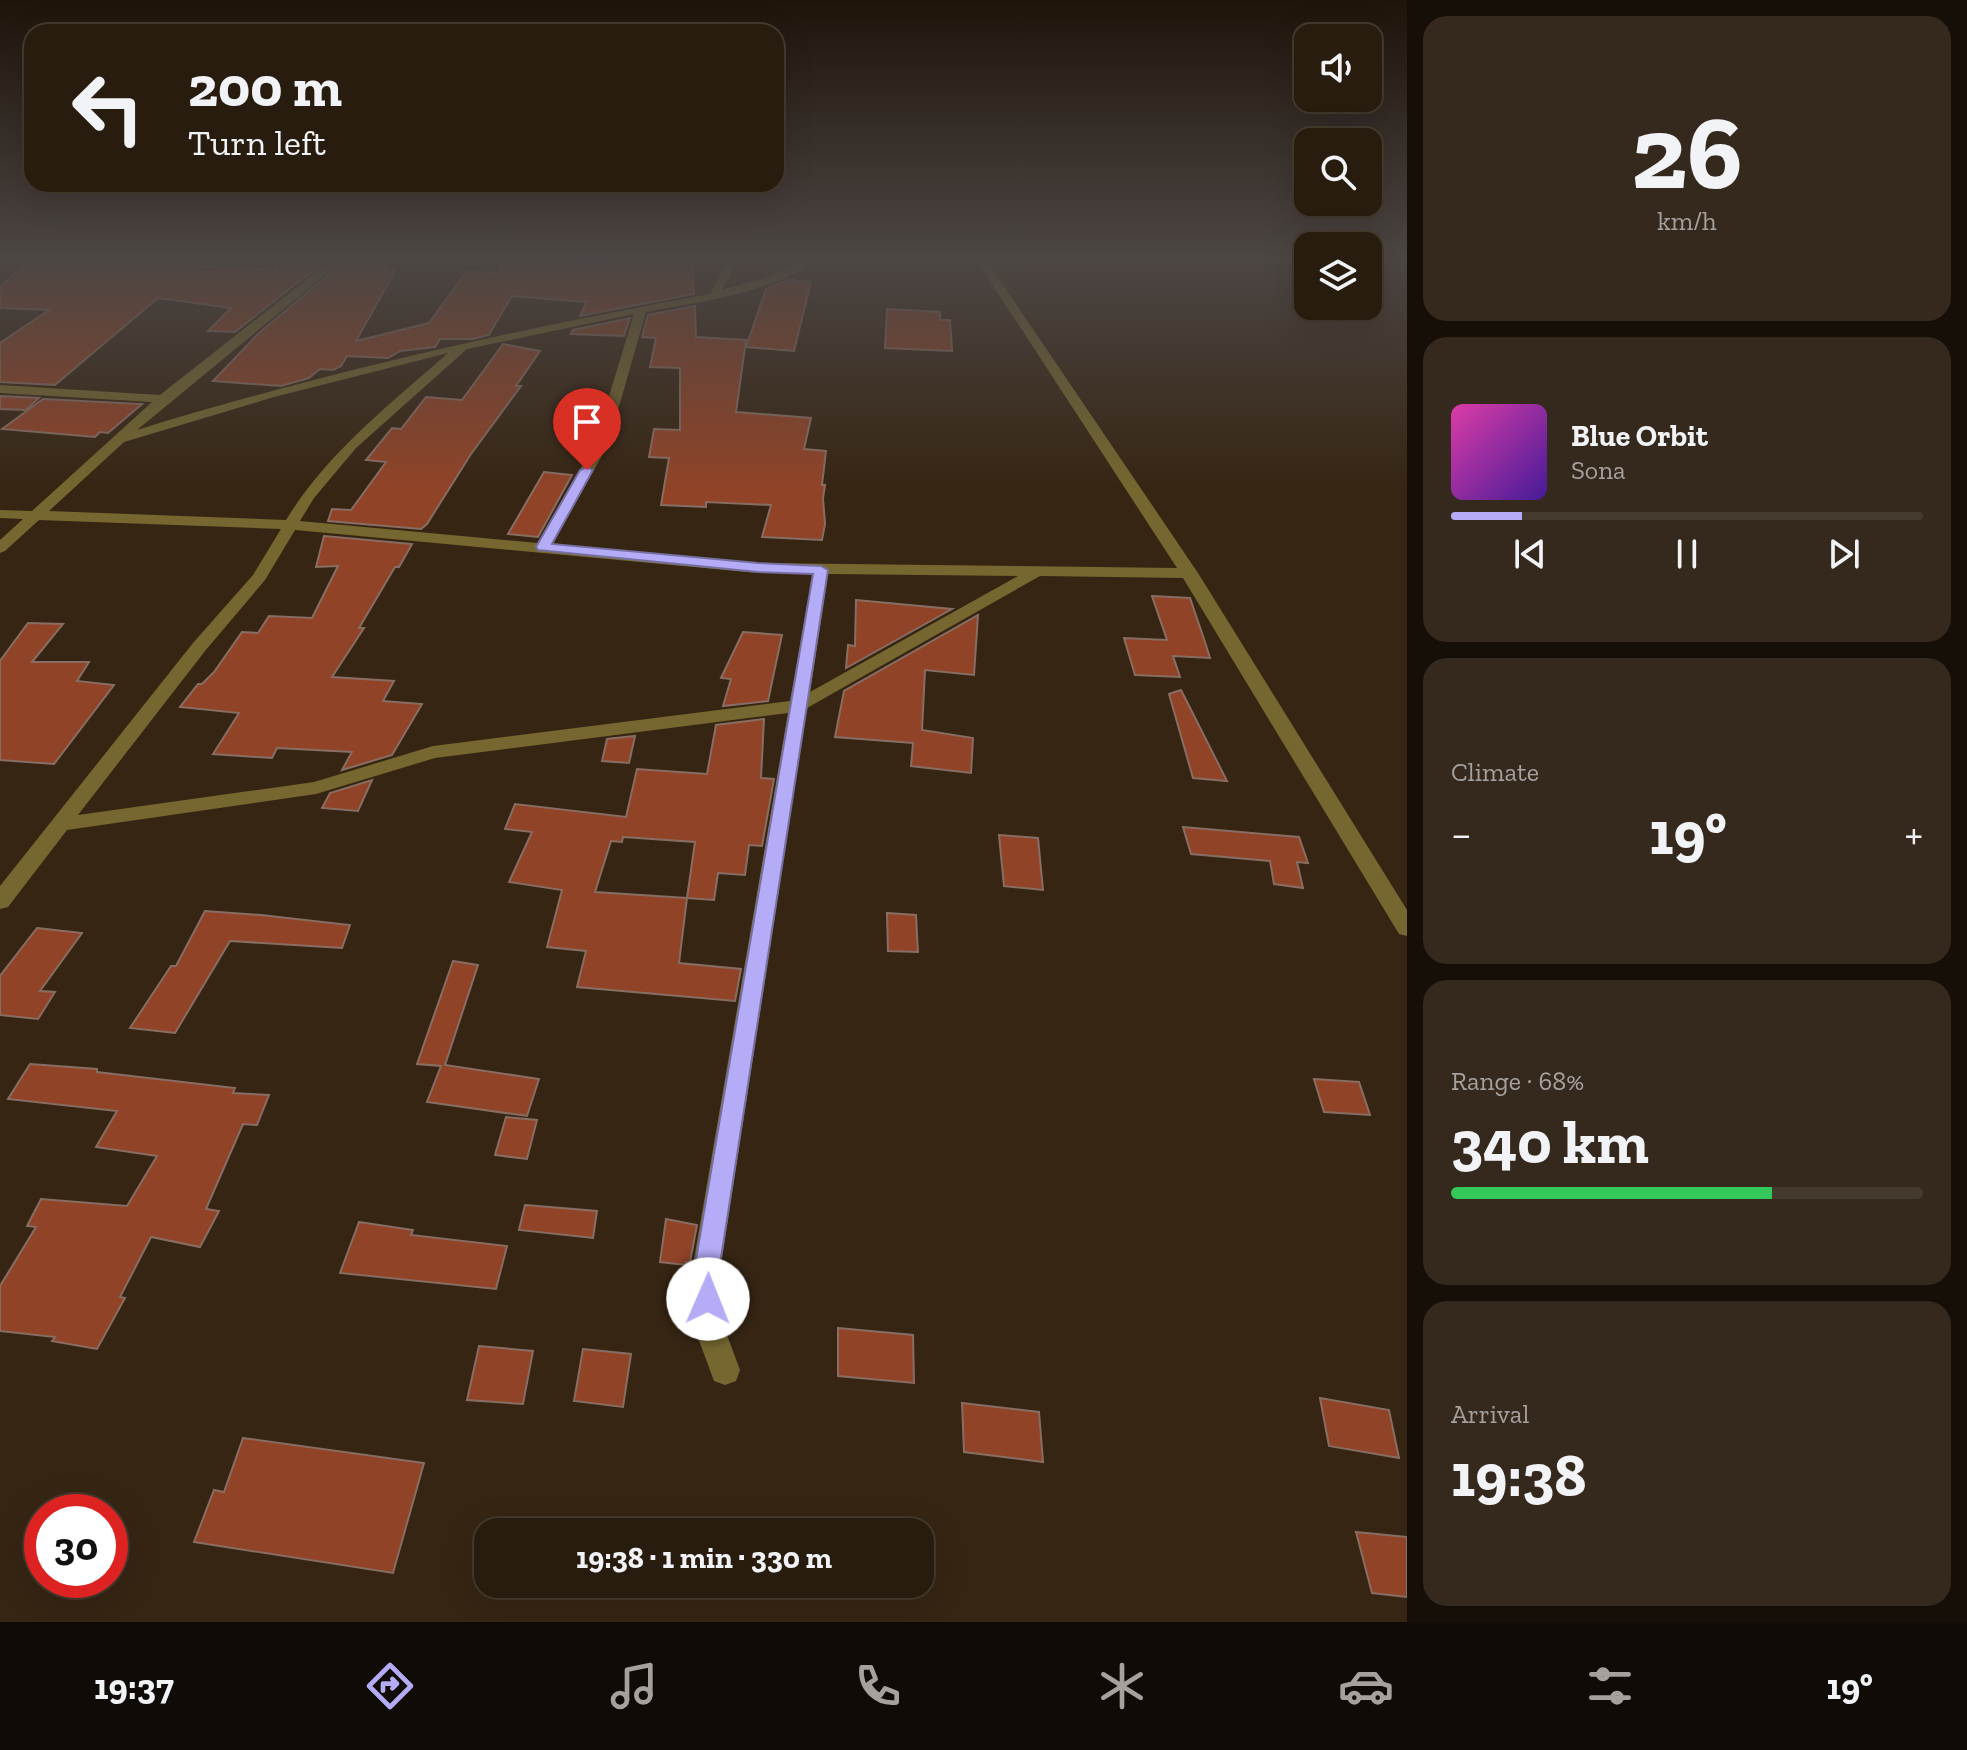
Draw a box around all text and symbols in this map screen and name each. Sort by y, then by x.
map controls [1294,24,1382,320]
button: sound [1294,24,1382,112]
text: 200 m [188,53,342,120]
icon: left [56,56,160,160]
text: 26 [1631,90,1743,215]
text: Turn left [188,121,326,164]
button: search [1294,128,1382,216]
text: km/h [1657,205,1717,237]
button: layers [1294,232,1382,320]
pin [553,388,621,470]
icon: arrive [565,400,609,444]
text: Blue Orbit [1571,418,1708,454]
text: Sona [1571,454,1626,486]
icon: previous [1508,532,1552,576]
icon: pause [1665,532,1709,576]
icon: next [1822,532,1866,576]
text: Climate [1451,756,1539,788]
text: 19° [1649,797,1727,869]
text: − [1451,807,1472,860]
text: + [1904,807,1923,860]
text: Range · 68% [1451,1065,1584,1097]
text: 340 km [1451,1106,1649,1178]
position arrow [666,1257,750,1341]
text: Arrival [1451,1398,1529,1430]
text: 19:38 [1451,1439,1587,1511]
speed limit sign: 30 [24,1494,128,1598]
text: 19:38 · 1 min · 330 m [576,1540,832,1576]
icon: directions [362,1658,418,1714]
icon: music [606,1658,662,1714]
icon: phone [850,1658,906,1714]
icon: climate [1094,1658,1150,1714]
icon: car [1338,1658,1394,1714]
icon: filters [1582,1658,1638,1714]
text: 19:37 [94,1665,174,1708]
text: 19° [1826,1665,1873,1708]

